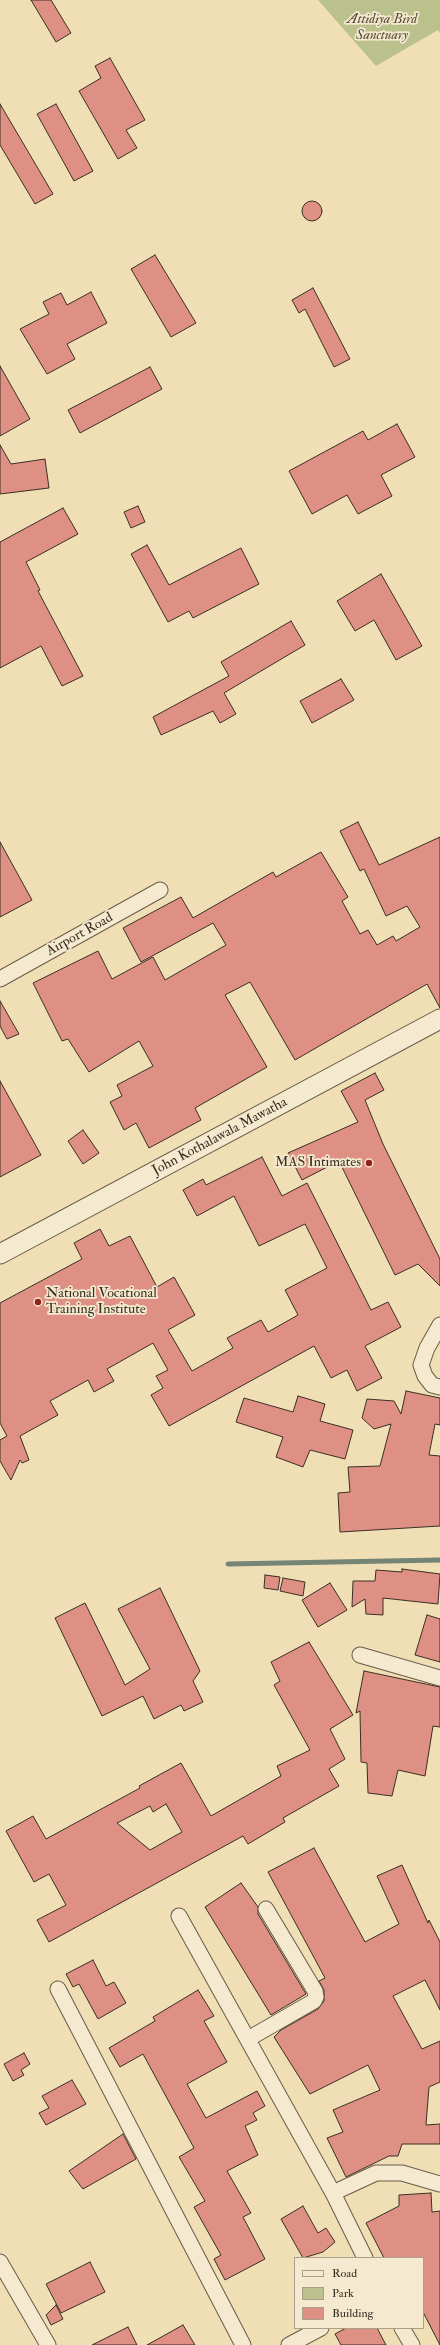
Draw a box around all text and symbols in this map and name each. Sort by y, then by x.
park label: Attidiya Bird Sanctuary [347,12,417,44]
street label: Airport Road [44,910,116,960]
street label: John Kothalawala Mawatha [150,1094,290,1180]
place label: MAS Intimates [275,1155,361,1171]
marker: MAS Intimates [364,1158,374,1168]
place label: National Vocational Training Institute [46,1286,157,1318]
marker: National Vocational Training Institute [33,1297,43,1307]
legend [294,2257,424,2329]
text: Road [332,2266,357,2281]
text: Park [332,2286,354,2301]
text: Building [332,2306,373,2321]

